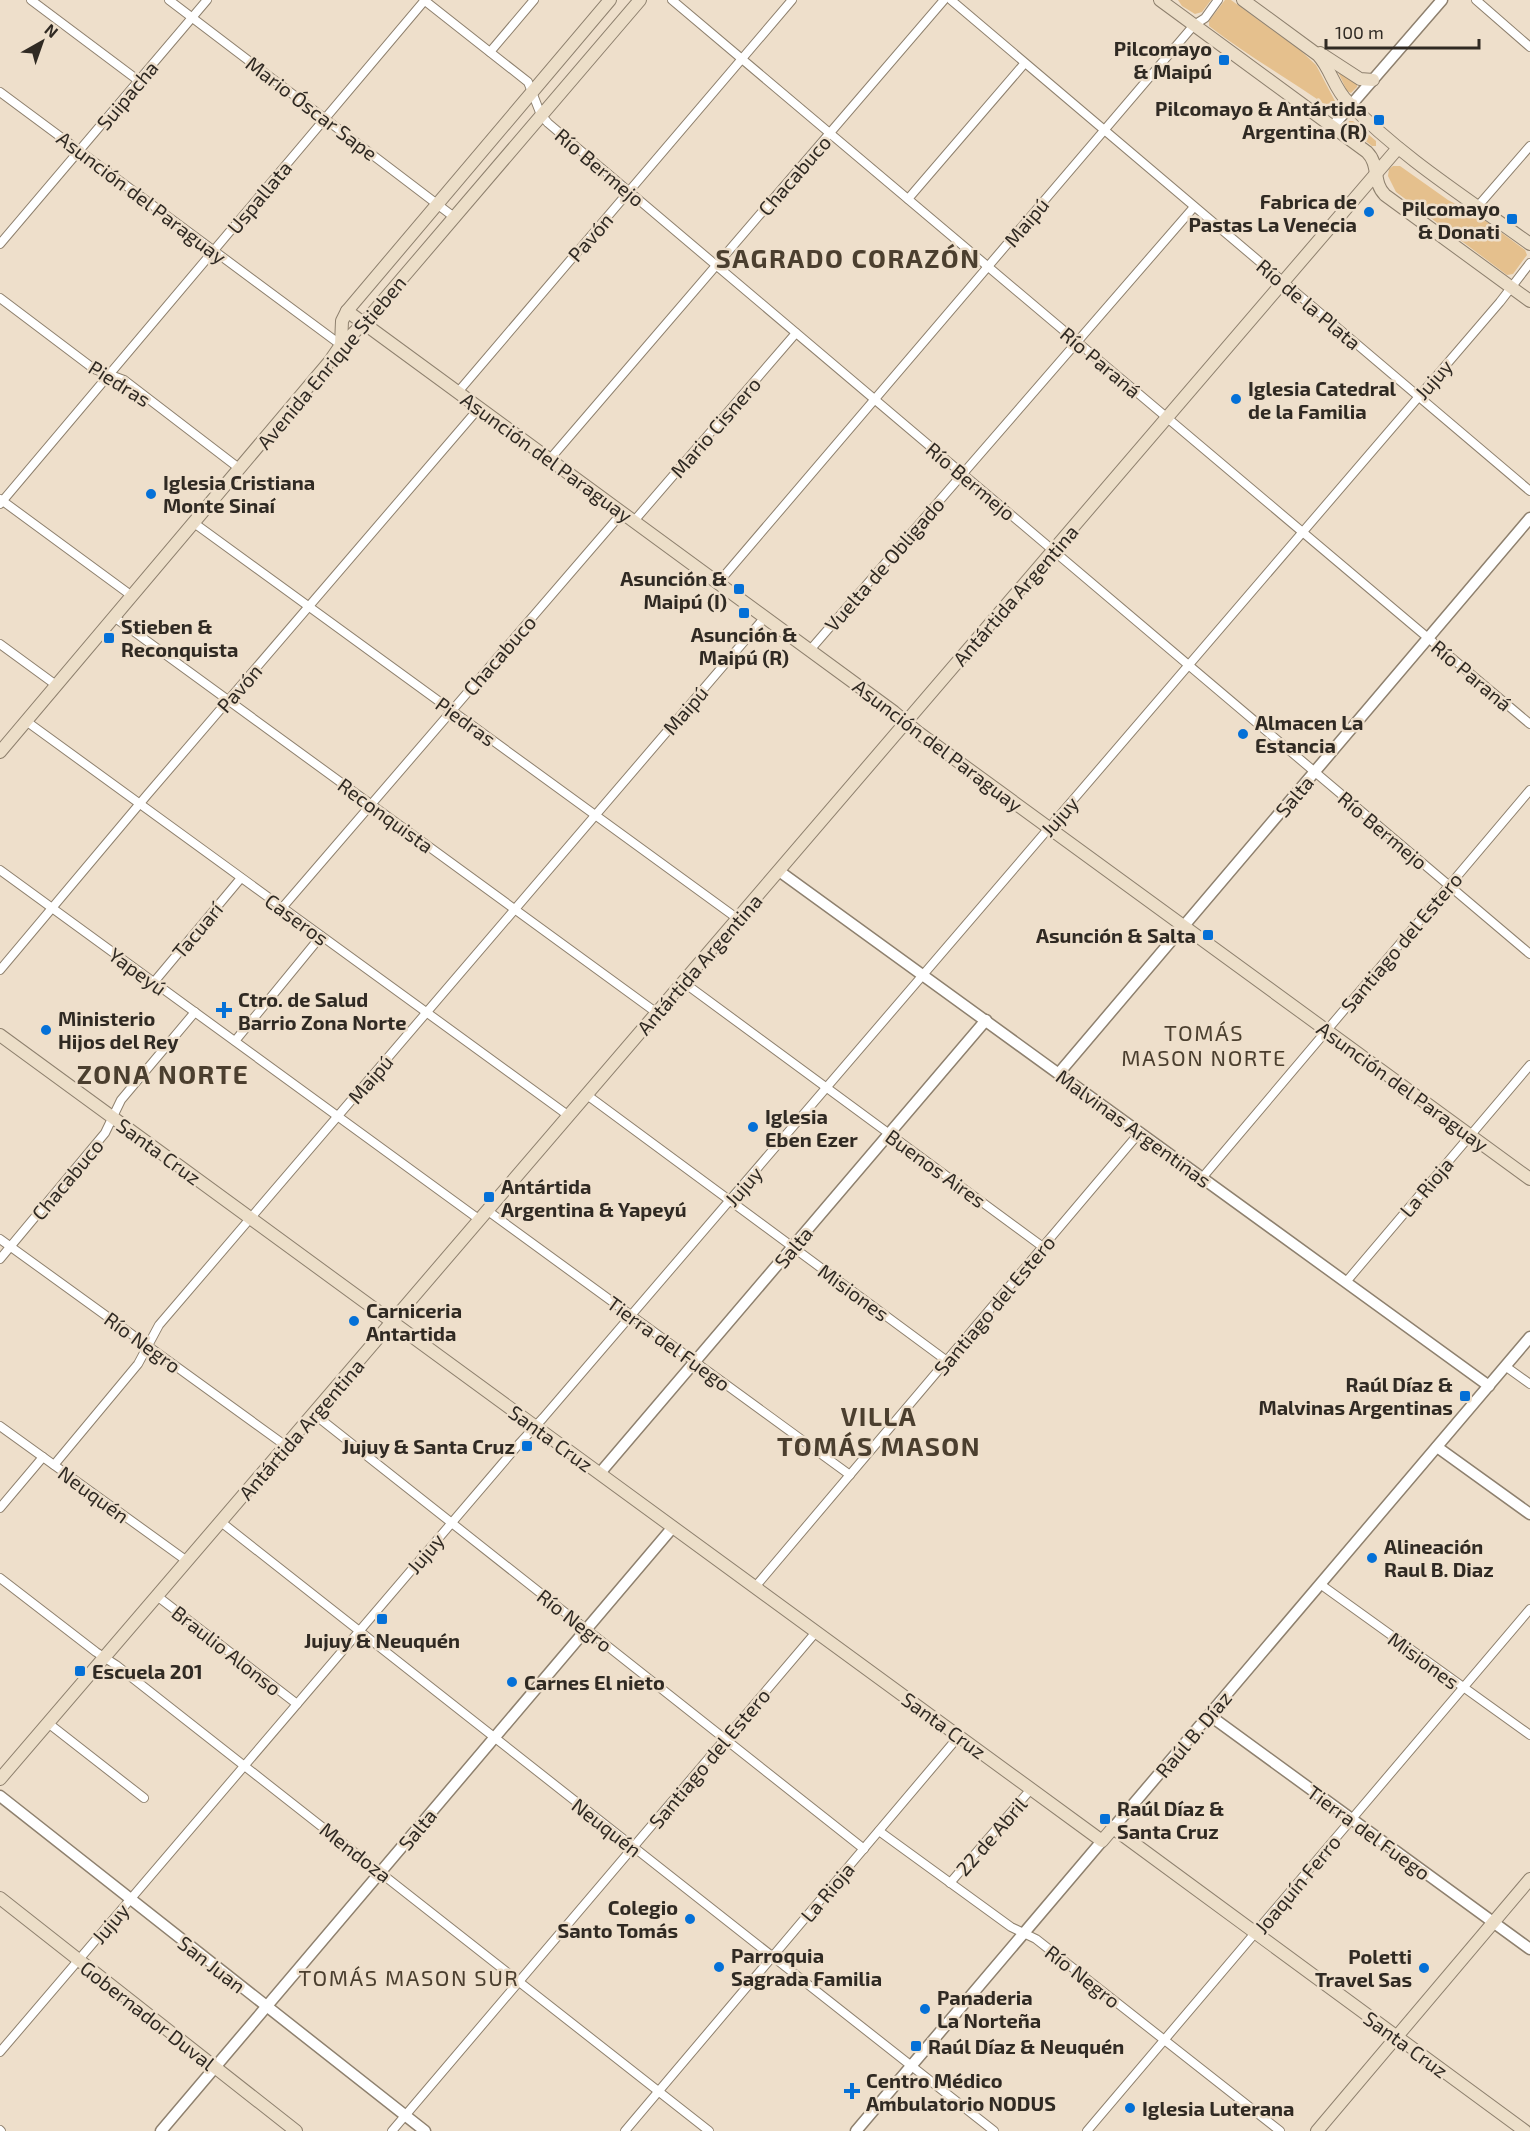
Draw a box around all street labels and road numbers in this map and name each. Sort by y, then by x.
street label: Mario Óscar Sape [242,51,382,165]
street label: Suipacha [91,56,163,134]
street label: Río Bermejo [551,123,649,211]
street label: Asunción del Paraguay [53,126,232,269]
street label: Chacabuco [753,130,835,220]
street label: Uspallata [222,156,296,238]
street label: Maipú [999,193,1053,251]
street label: Pavón [563,208,617,266]
street label: Río de la Plata [1252,253,1366,355]
street label: Avenida Enrique Stieben [252,271,410,453]
street label: Río Paraná [1056,321,1146,403]
street label: Jujuy [1409,354,1457,404]
street label: Piedras [85,355,155,411]
street label: Mario Cisnero [665,372,765,482]
street label: Asunción del Paraguay [457,387,638,527]
street label: Río Bermejo [922,437,1020,525]
street label: Vuelta de Obligado [819,492,949,636]
street label: Antártida Argentina [947,520,1083,670]
street label: Chacabuco [458,610,540,700]
street label: Río Paraná [1427,634,1517,716]
street label: Pavón [212,659,266,717]
street label: Asunción del Paraguay [849,674,1028,817]
street label: Maipú [657,681,713,739]
street label: Piedras [431,691,501,751]
street label: Salta [1270,770,1318,822]
street label: Reconquista [334,772,438,858]
street label: Río Bermejo [1334,786,1432,874]
street label: Jujuy [1035,791,1083,841]
street label: Santiago del Estero [1335,867,1467,1017]
street label: Caseros [261,888,333,950]
street label: Antártida Argentina [631,889,767,1039]
street label: Tacuarí [167,896,228,963]
street label: Yapeyú [104,942,172,1000]
street label: Asunción del Paraguay [1313,1016,1494,1156]
street label: Maipú [342,1050,398,1108]
street label: Malvinas Argentinas [1052,1064,1216,1192]
street label: Santa Cruz [112,1113,206,1189]
street label: Buenos Aires [881,1124,991,1212]
street label: Chacabuco [26,1134,108,1224]
street label: La Rioja [1394,1152,1458,1222]
street label: Jujuy [719,1161,767,1211]
street label: Salta [769,1221,817,1273]
street label: Santiago del Estero [928,1230,1060,1380]
street label: Misiones [814,1258,894,1326]
street label: Tierra del Fuego [603,1290,735,1396]
street label: Río Negro [100,1306,186,1378]
street label: Antártida Argentina [233,1354,369,1504]
street label: Santa Cruz [504,1400,598,1476]
street label: Neuquén [54,1460,134,1528]
street label: Jujuy [401,1528,449,1578]
street label: Río Negro [533,1583,617,1657]
street label: Braulio Alonso [168,1600,286,1700]
street label: Misiones [1384,1626,1464,1694]
street label: Santiago del Estero [643,1683,775,1833]
street label: Raúl B. Díaz [1150,1686,1236,1782]
street label: Santa Cruz [897,1687,991,1763]
street label: Tierra del Fuego [1303,1779,1435,1885]
street label: Neuquén [568,1792,646,1862]
street label: 22 de Abril [950,1792,1032,1880]
street label: Salta [393,1803,441,1855]
street label: Mendoza [316,1817,396,1887]
street label: Joaquín Ferro [1249,1830,1345,1938]
street label: La Rioja [795,1857,859,1927]
street label: Jujuy [86,1898,134,1948]
street label: San Juan [174,1930,250,1998]
street label: Río Negro [1041,1939,1125,2013]
street label: Gobernador Duval [76,1955,220,2075]
street label: Santa Cruz [1359,2006,1453,2082]

